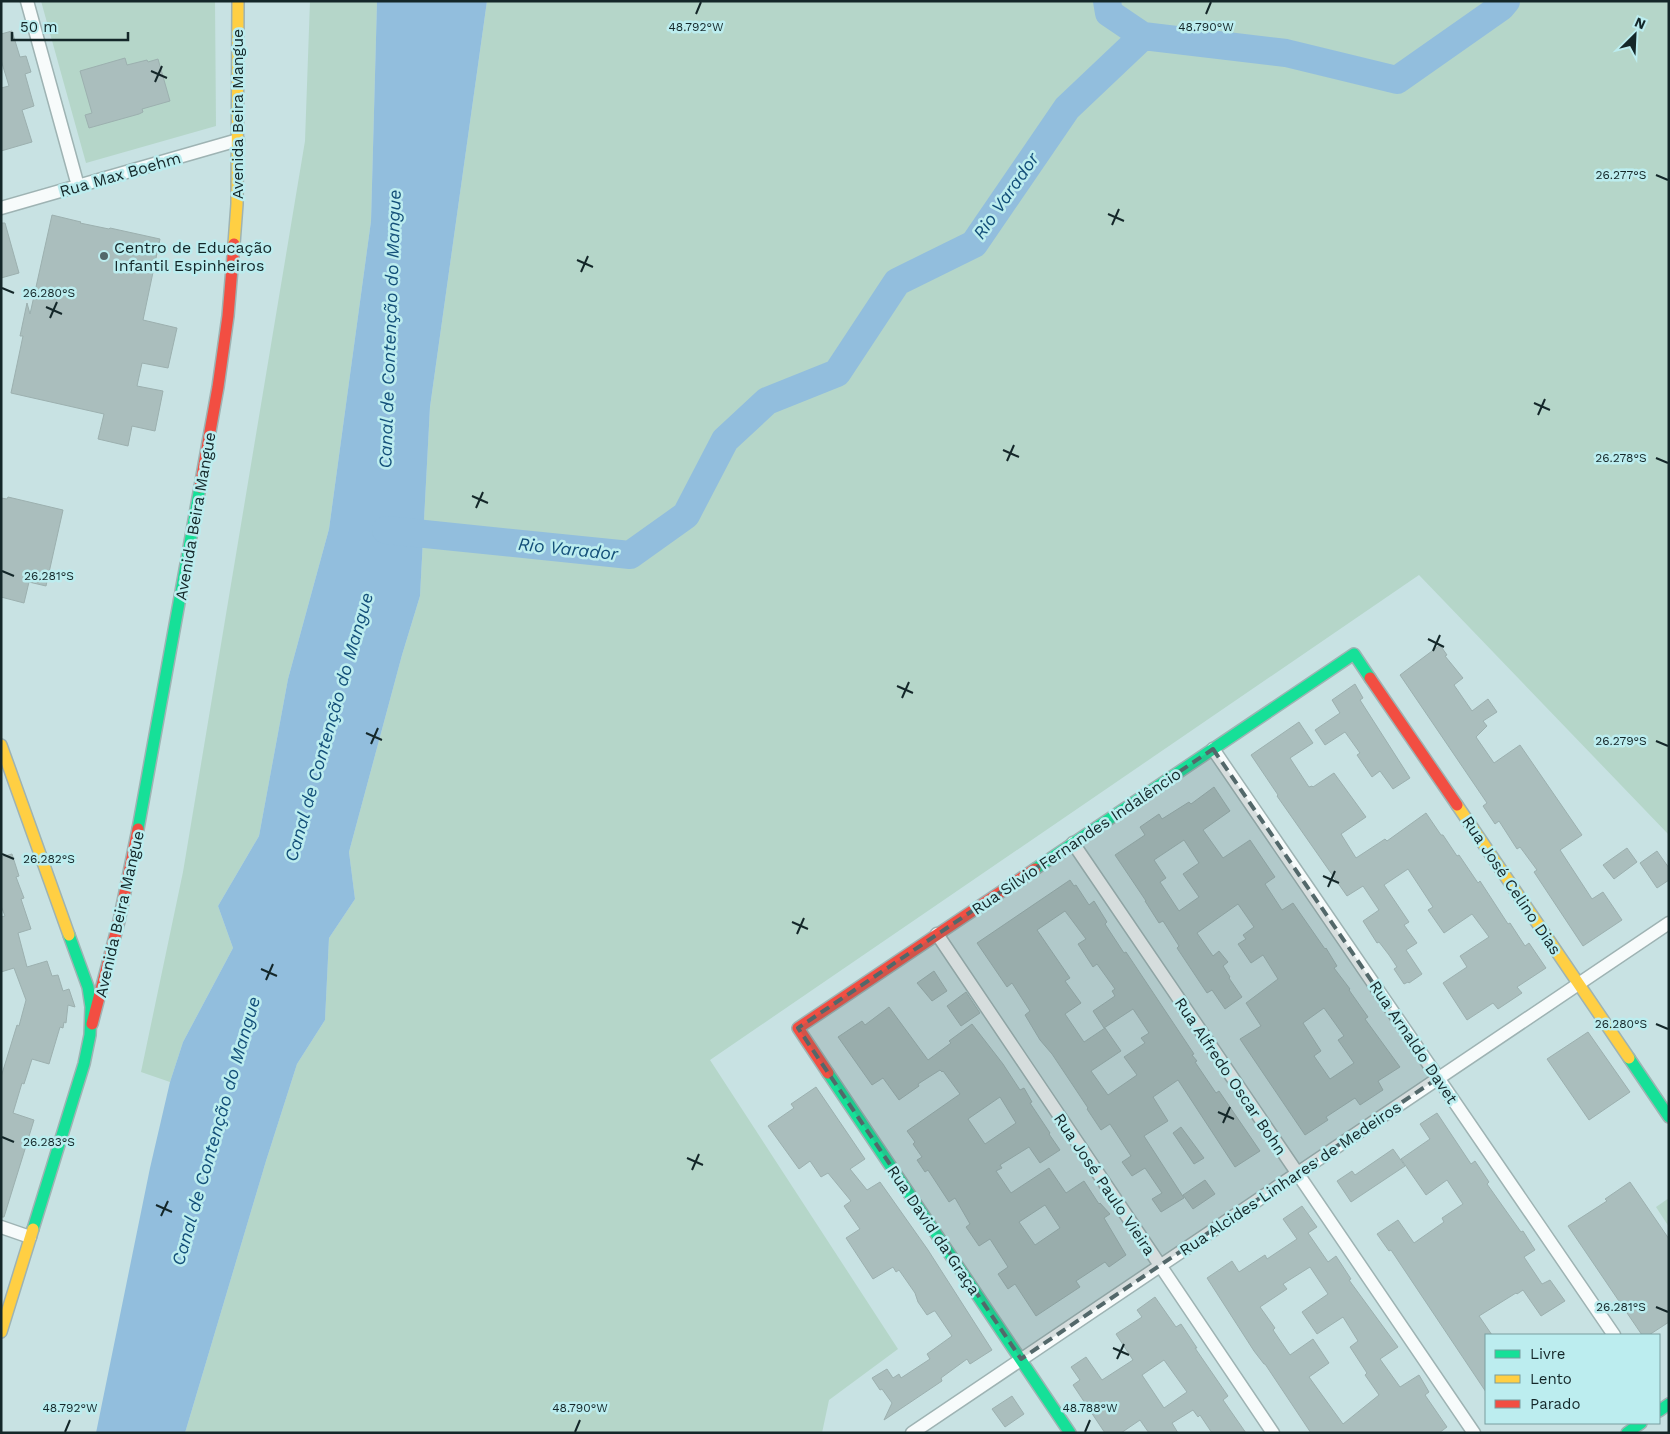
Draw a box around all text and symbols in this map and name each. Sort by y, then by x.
scale bar [12,10,129,42]
north arrow [1610,10,1660,60]
text: N [1632,14,1648,33]
text: 50 m [20,18,57,36]
text: 48.792°W [668,20,724,34]
text: 48.790°W [1178,20,1234,34]
street label: Avenida Beira Mangue [228,29,247,199]
street label: Rua Max Boehm [57,148,183,201]
water label: Rio Varador [968,148,1044,243]
text: 26.277°S [1596,168,1646,182]
water label: Canal de Contenção do Mangue [374,189,405,469]
place label: Centro de Educação Infantil Espinheiros [114,238,272,275]
marker: Centro de Educação Infantil Espinheiros [98,250,110,262]
text: 26.280°S [23,286,75,300]
street label: Avenida Beira Mangue [171,431,220,602]
text: 26.278°S [1595,451,1647,465]
water label: Rio Varador [517,533,620,564]
text: 26.281°S [24,569,74,583]
water label: Canal de Contenção do Mangue [280,590,377,864]
text: 26.279°S [1595,734,1647,748]
street label: Rua Sílvio Fernandes Indalêncio [968,764,1185,919]
street label: Rua José Celino Dias [1458,812,1565,958]
street label: Avenida Beira Mangue [91,829,148,999]
text: 26.282°S [23,852,75,866]
street label: Rua Arnaldo Davet [1365,977,1462,1108]
water label: Canal de Contenção do Mangue [167,994,264,1268]
street label: Rua Alfredo Oscar Bohn [1171,994,1290,1159]
text: 26.280°S [1595,1017,1647,1031]
street label: Rua Alcides Linhares de Medeiros [1176,1097,1405,1260]
street label: Rua José Paulo Vieira [1050,1110,1159,1259]
text: 26.283°S [23,1135,75,1149]
street label: Rua David da Graça [883,1162,984,1299]
text: 26.281°S [1596,1300,1646,1314]
legend [1485,1334,1660,1424]
text: Livre [1530,1345,1565,1363]
text: Lento [1530,1370,1572,1388]
text: Parado [1530,1395,1580,1413]
text: 48.792°W [42,1401,98,1415]
text: 48.790°W [552,1401,608,1415]
text: 48.788°W [1062,1401,1118,1415]

